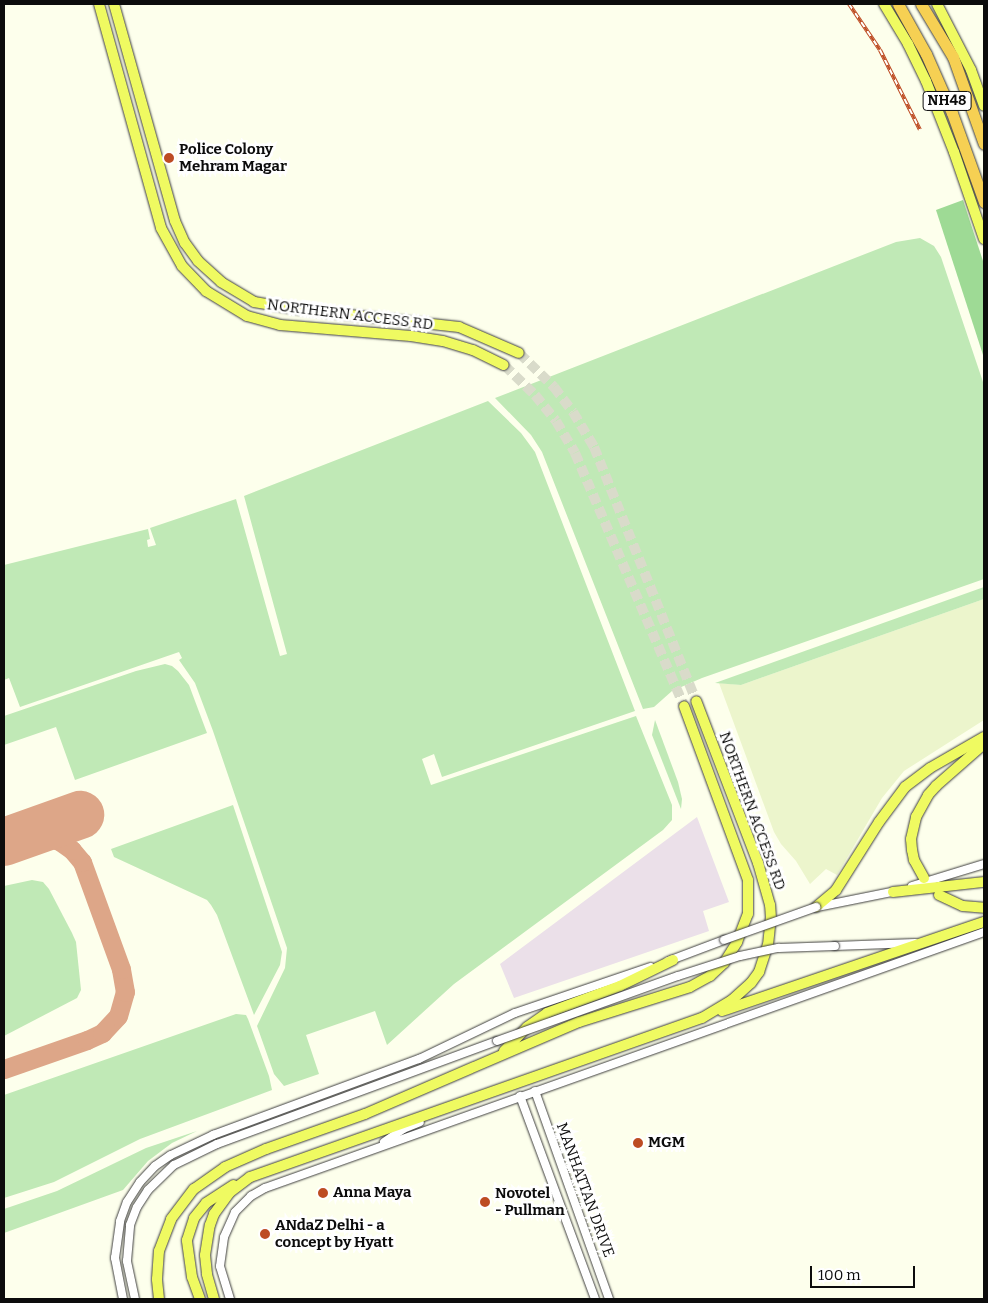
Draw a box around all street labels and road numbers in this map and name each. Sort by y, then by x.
road number: NH48 [922,90,972,112]
street label: NORTHERN ACCESS RD [266,296,434,334]
street label: NORTHERN ACCESS RD [715,729,789,893]
street label: MANHATTAN DRIVE [552,1120,618,1260]

